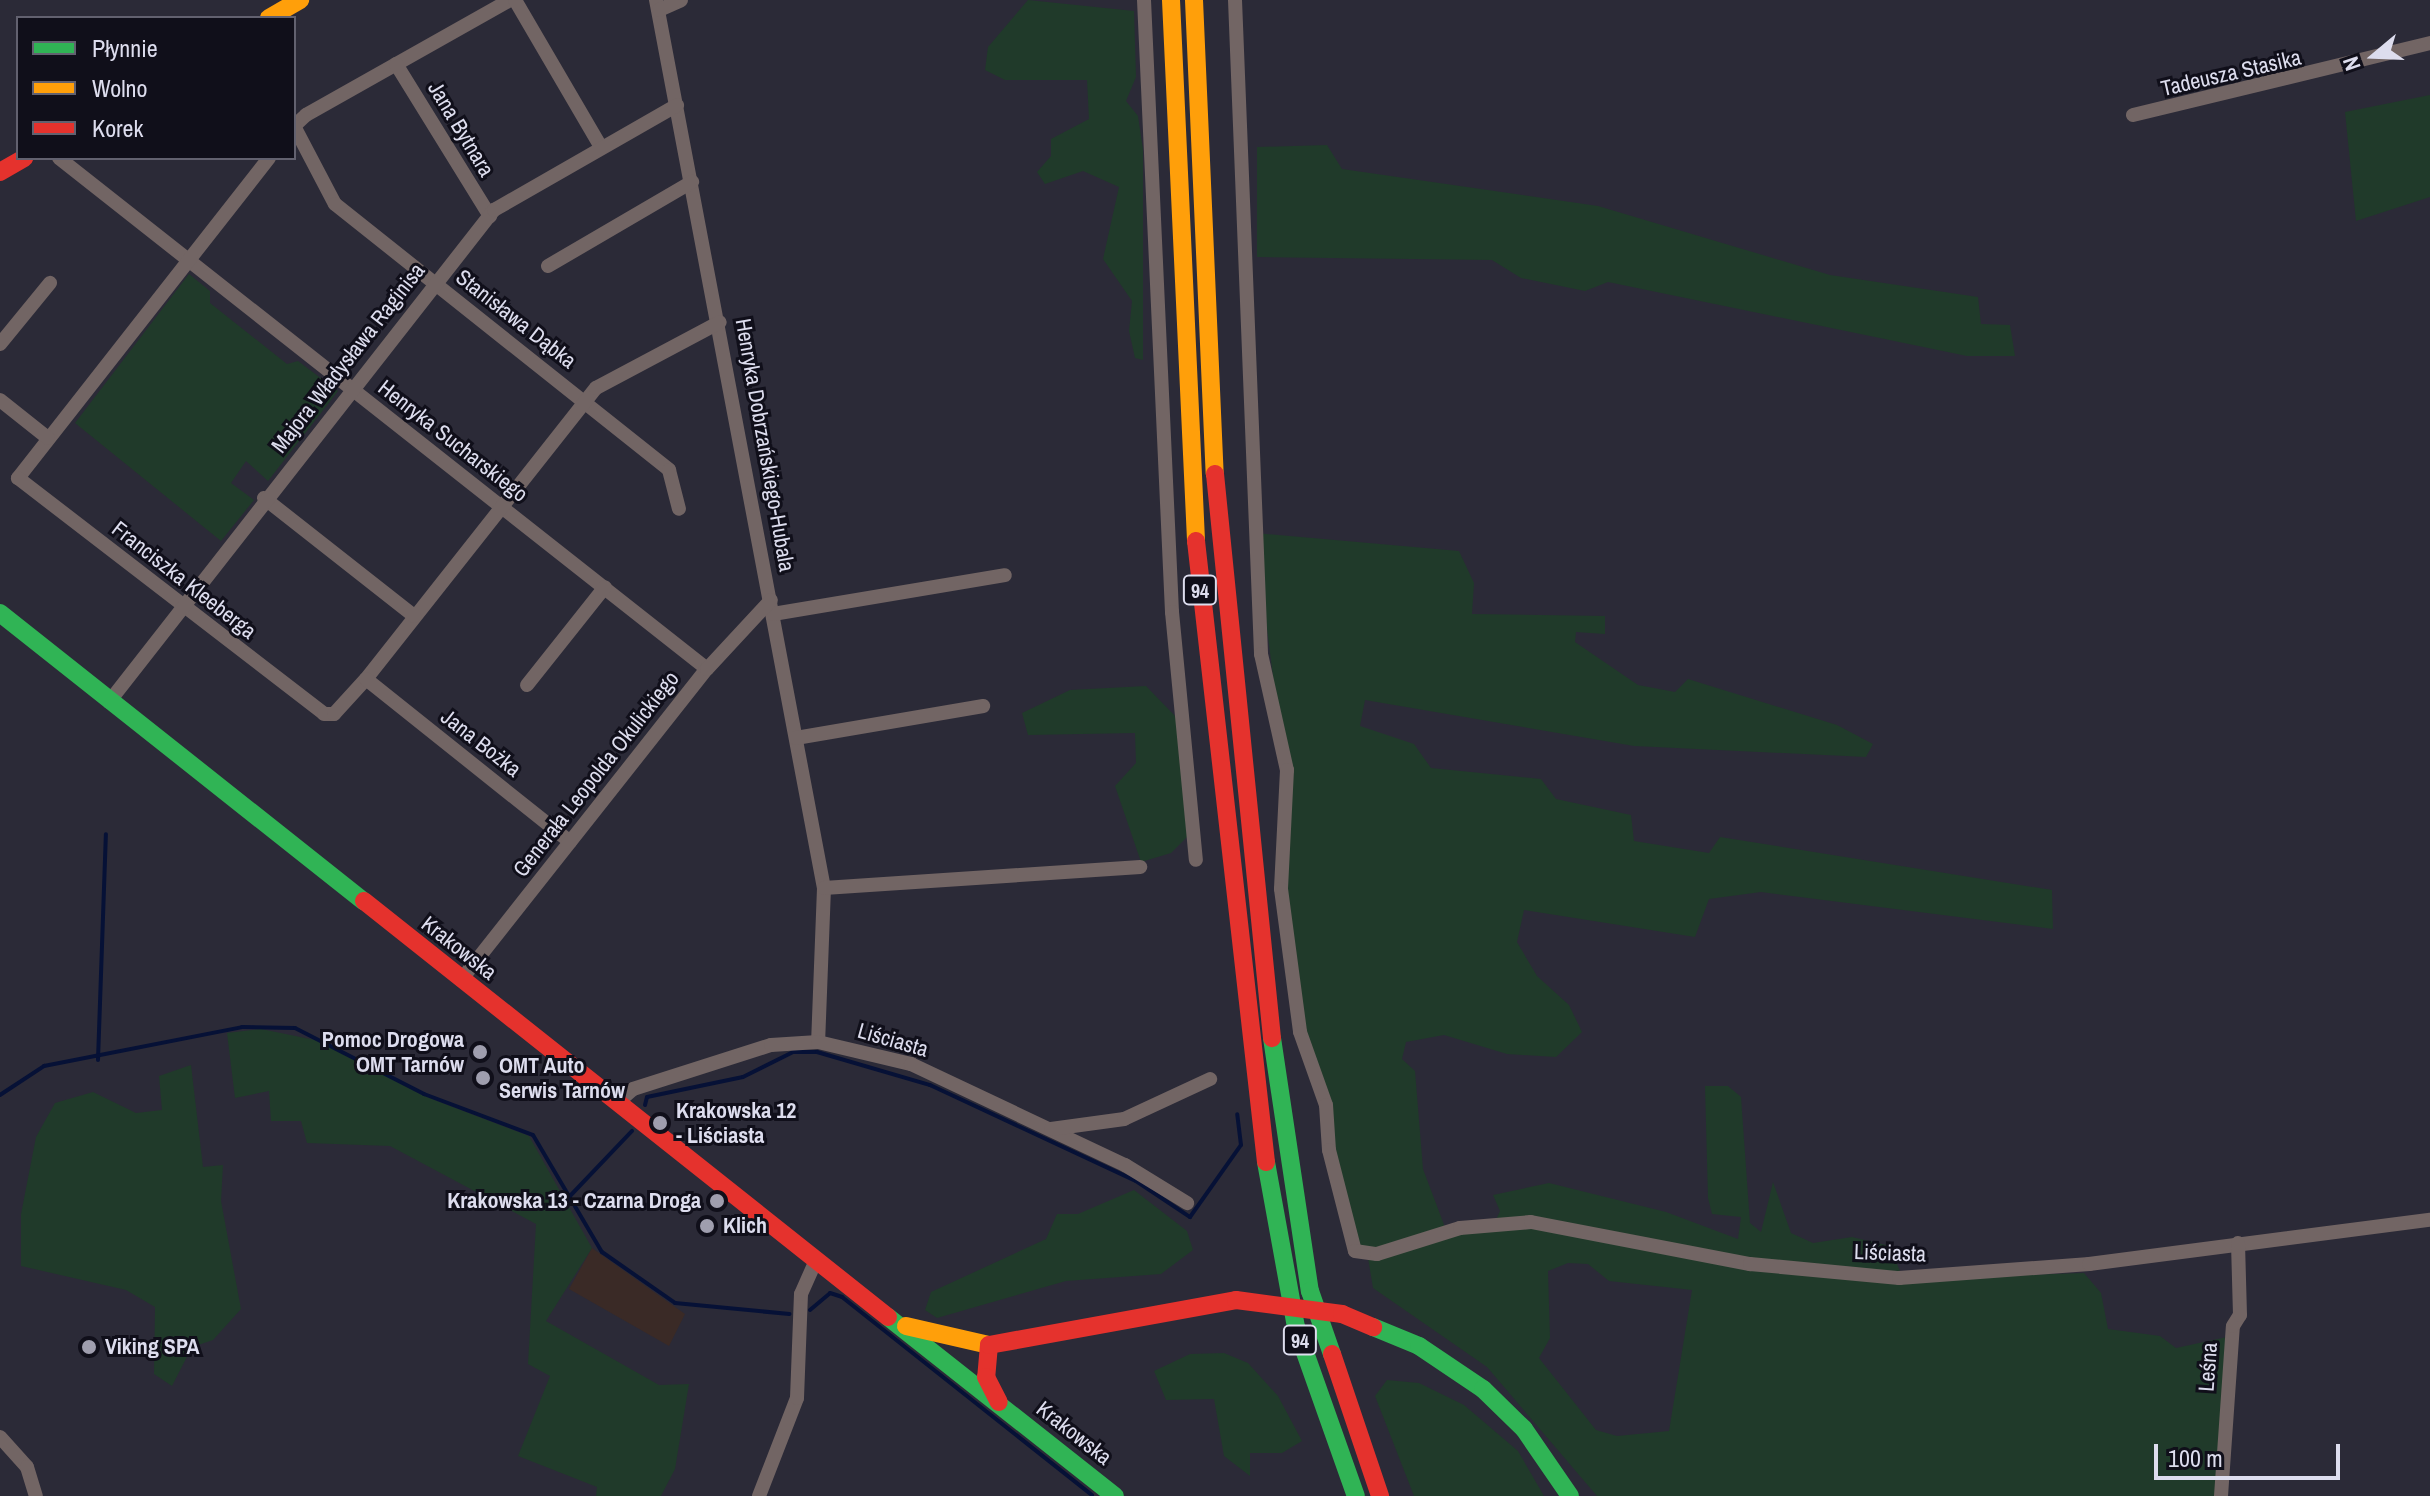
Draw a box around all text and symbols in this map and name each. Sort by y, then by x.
legend [16,16,296,160]
north arrow [2334,16,2414,96]
text: Płynnie [92,32,158,64]
street label: Tadeusza Stasika [2158,44,2304,102]
text: N [2335,53,2368,75]
text: Wolno [92,72,147,104]
street label: Jana Bytnara [422,77,500,181]
text: Korek [92,112,143,144]
street label: Majora Władysława Raginisa [266,258,430,458]
street label: Stanisława Dąbka [451,264,581,374]
street label: Henryka Dobrzańskiego-Hubala [730,316,800,574]
street label: Henryka Sucharskiego [373,374,533,508]
street label: Franciszka Kleeberga [107,516,261,644]
road number: 94 [1182,574,1218,606]
street label: Generała Leopolda Okulickiego [507,666,685,882]
street label: Jana Bożka [436,704,526,782]
street label: Krakowska [416,910,502,986]
street label: Liściasta [855,1017,931,1063]
place label: Pomoc Drogowa OMT Tarnów [322,1026,464,1078]
marker: Pomoc Drogowa OMT Tarnów [471,1043,489,1061]
place label: OMT Auto Serwis Tarnów [499,1052,625,1104]
marker: OMT Auto Serwis Tarnów [474,1069,492,1087]
place label: Krakowska 12 - Liściasta [676,1097,796,1148]
marker: Krakowska 12 - Liściasta [651,1114,669,1132]
place label: Krakowska 13 - Czarna Droga [447,1188,701,1214]
marker: Krakowska 13 - Czarna Droga [708,1192,726,1210]
place label: Klich [723,1213,767,1239]
marker: Klich [698,1217,716,1235]
street label: Liściasta [1853,1239,1927,1267]
road number: 94 [1282,1324,1318,1356]
place label: Viking SPA [105,1334,200,1360]
marker: Viking SPA [80,1338,98,1356]
street label: Leśna [2193,1342,2223,1392]
street label: Krakowska [1031,1395,1117,1471]
scale bar [2158,1428,2344,1478]
text: 100 m [2168,1442,2223,1474]

